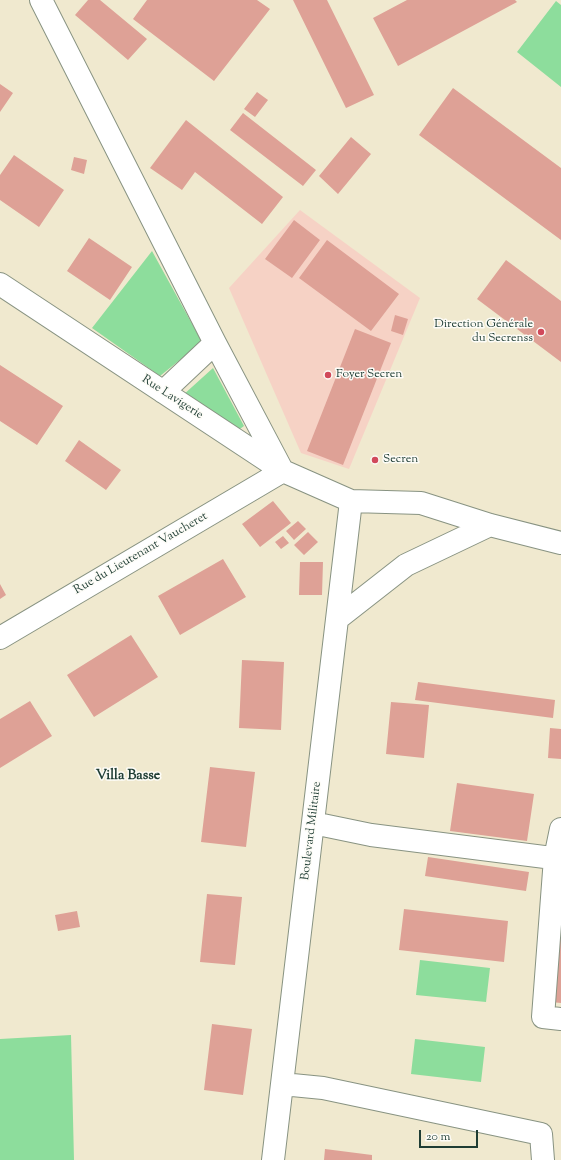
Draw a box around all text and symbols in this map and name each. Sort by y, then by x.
place label: Direction Générale du Secrenss [434,318,533,346]
marker: Direction Générale du Secrenss [536,327,546,337]
place label: Foyer Secren [336,368,402,382]
marker: Foyer Secren [323,370,333,380]
street label: Rue Lavigerie [139,373,205,423]
place label: Secren [383,453,418,467]
marker: Secren [370,455,380,465]
street label: Rue du Lieutenant Vaucheret [72,510,210,598]
district label: Villa Basse [96,769,160,785]
street label: Boulevard Militaire [299,781,325,881]
scale bar [421,1122,480,1148]
text: 20 m [426,1128,450,1146]

